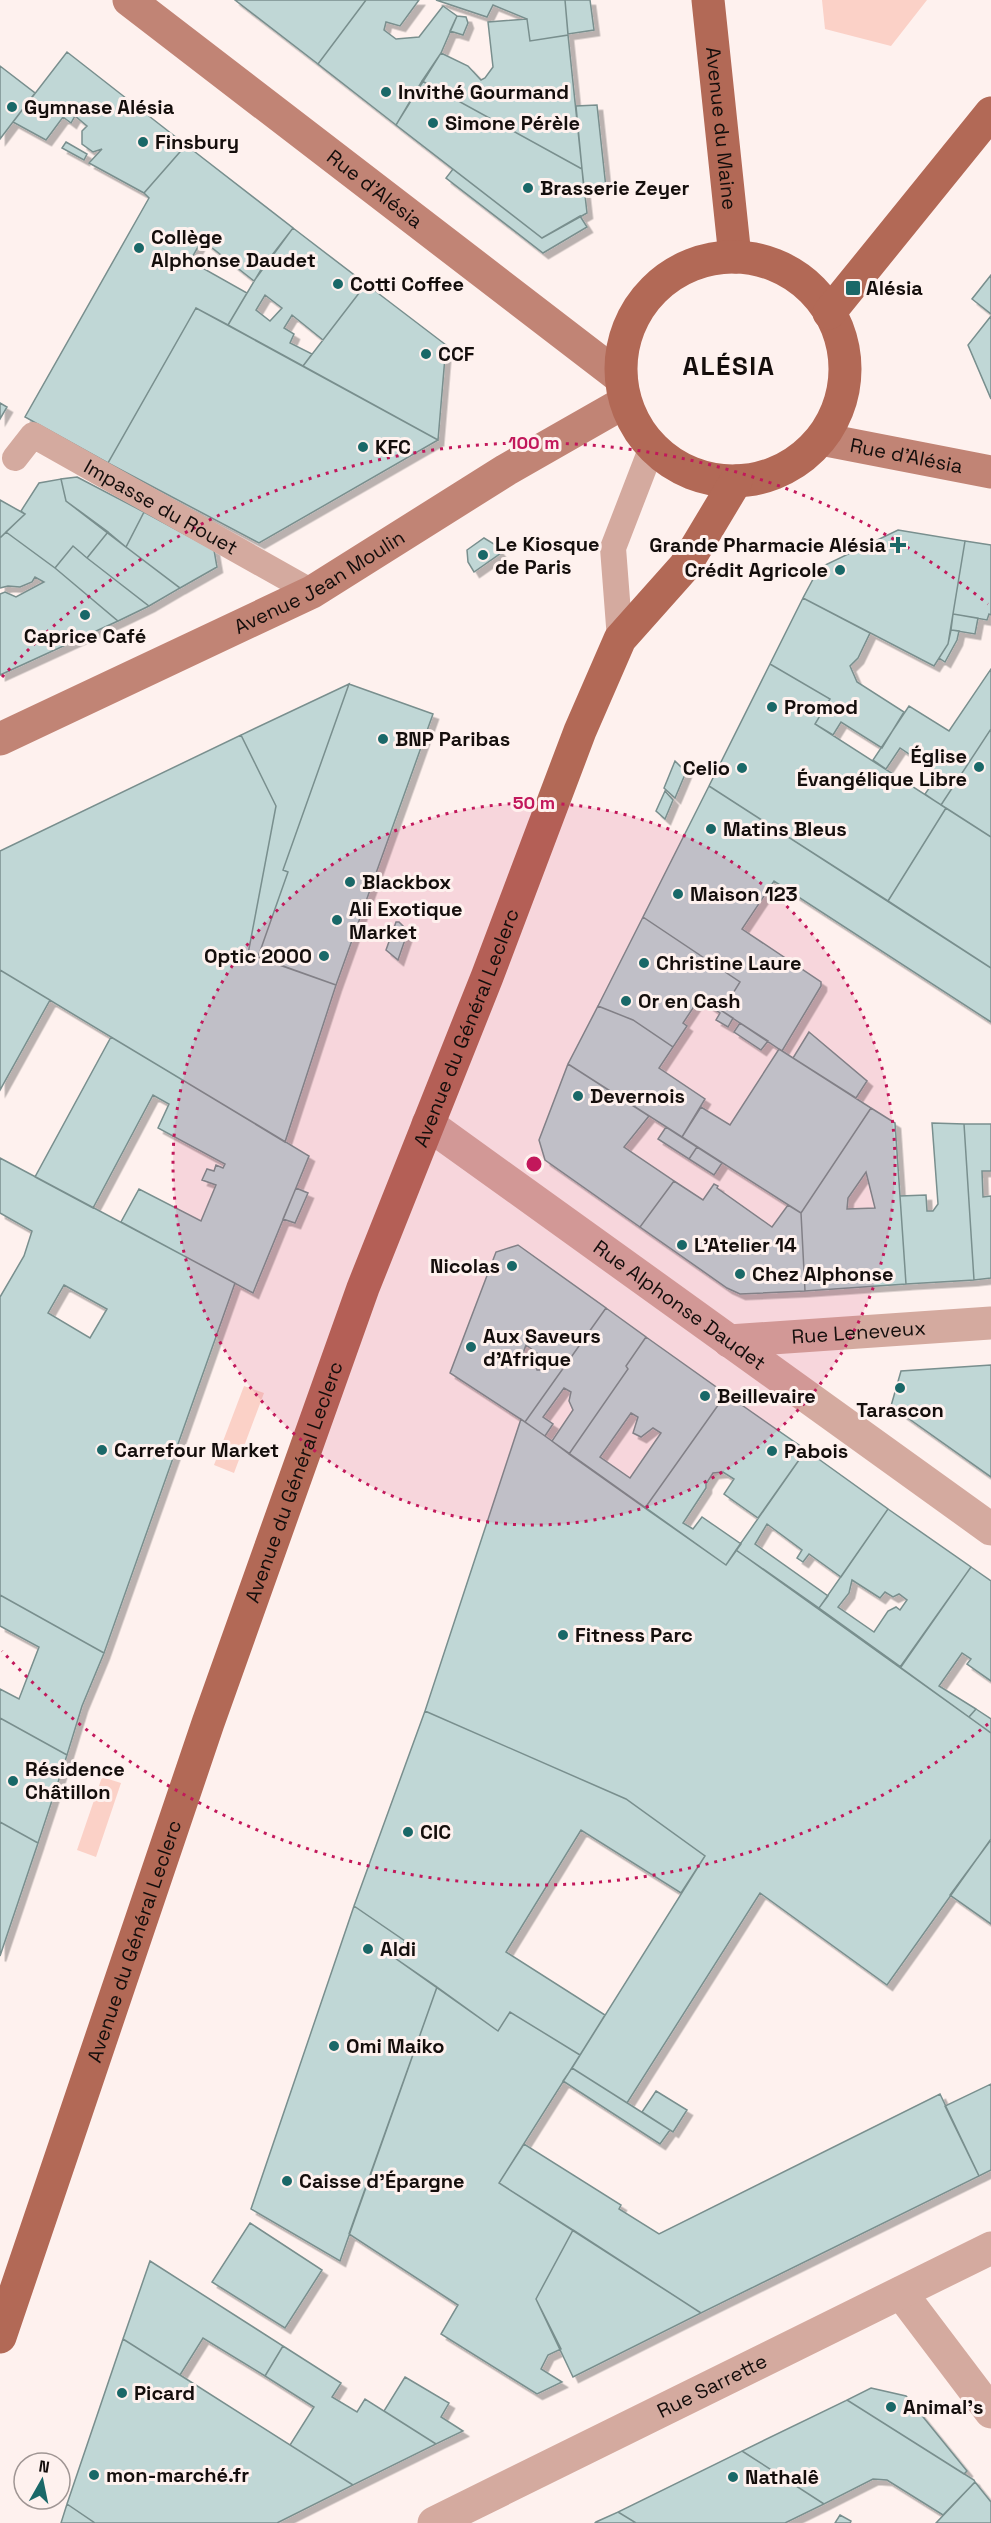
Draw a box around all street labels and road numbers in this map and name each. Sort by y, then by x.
street label: Avenue du Maine [700,45,743,211]
street label: Rue d'Alésia [322,144,428,234]
street label: Rue d'Alésia [848,432,965,479]
street label: Impasse du Rouet [79,453,243,561]
street label: Avenue Jean Moulin [230,524,410,640]
street label: Avenue du Général Leclerc [407,905,525,1151]
street label: Rue Alphonse Daudet [588,1234,771,1376]
street label: Rue Leneveux [791,1315,927,1350]
street label: Avenue du Général Leclerc [239,1358,349,1606]
street label: Avenue du Général Leclerc [81,1816,187,2066]
street label: Rue Sarrette [653,2348,771,2424]

